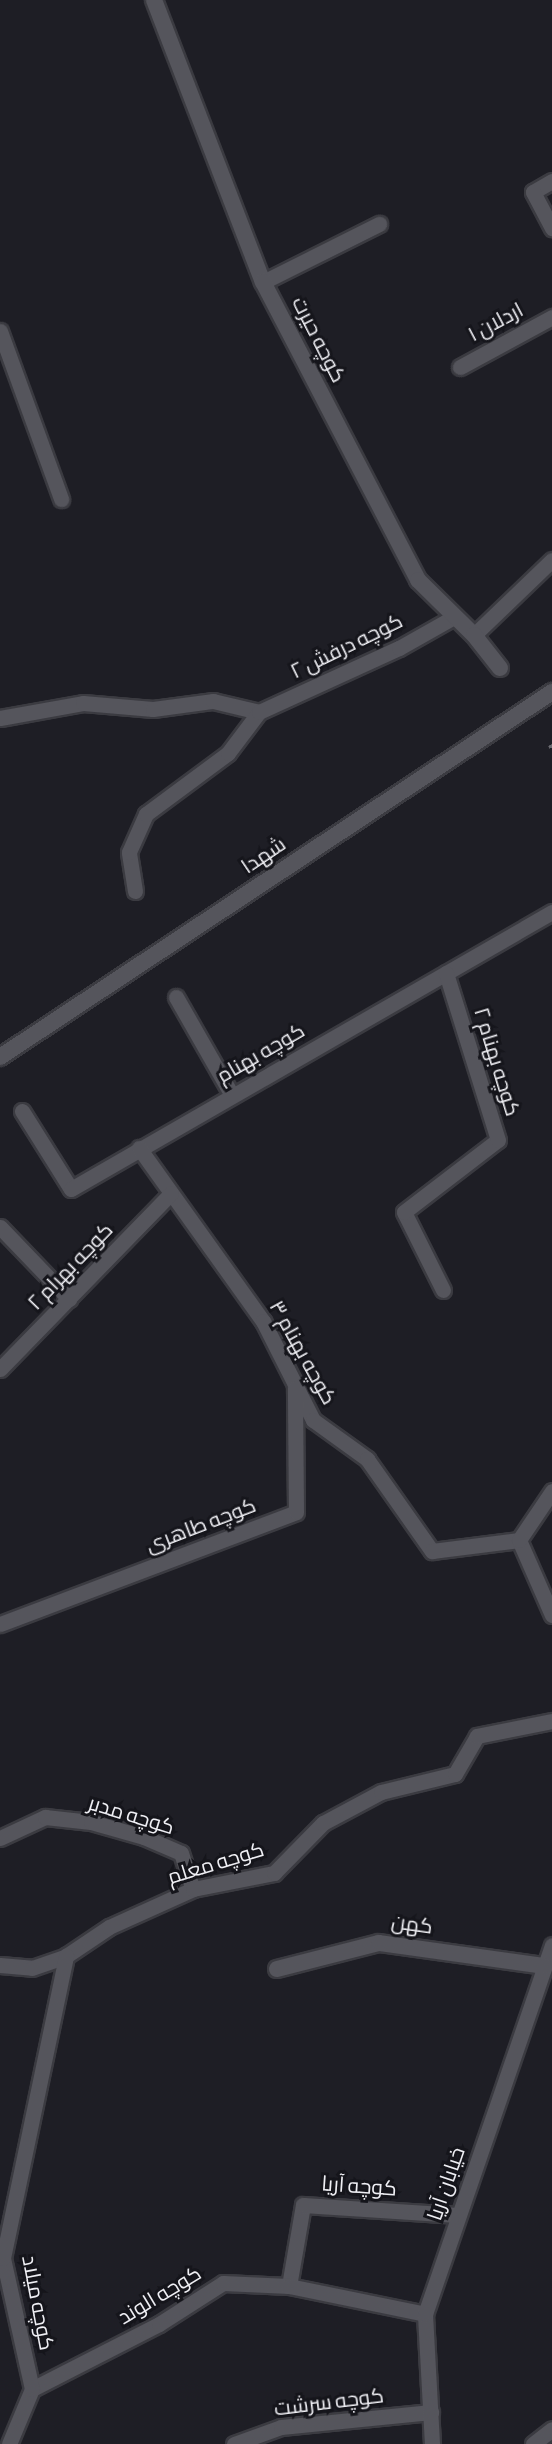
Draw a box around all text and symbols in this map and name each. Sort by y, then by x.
street label: کوچه حیرت [286,293,350,387]
street label: اردلان ۱ [464,298,528,348]
street label: کوچه درفش ۲ [287,609,407,685]
street label: شهدا [237,832,291,880]
street label: کوچه بهنام ۲ [468,1005,524,1119]
street label: کوچه بهنام [212,1019,310,1089]
street label: کوچه بهرام ۲ [23,1218,119,1316]
street label: کوچه بهنام ۳ [263,1297,341,1409]
street label: کوچه طاهری [142,1493,260,1559]
street label: کوچه مدبر [85,1791,177,1841]
street label: کوچه معلم [165,1837,267,1891]
street label: کهن [390,1910,434,1940]
street label: خیابان آریا [423,2144,471,2224]
street label: کوچه آریا [320,2172,398,2202]
street label: کوچه میلاد [15,2253,59,2353]
street label: کوچه الوند [114,2261,206,2331]
street label: کوچه سرشت [273,2384,385,2422]

